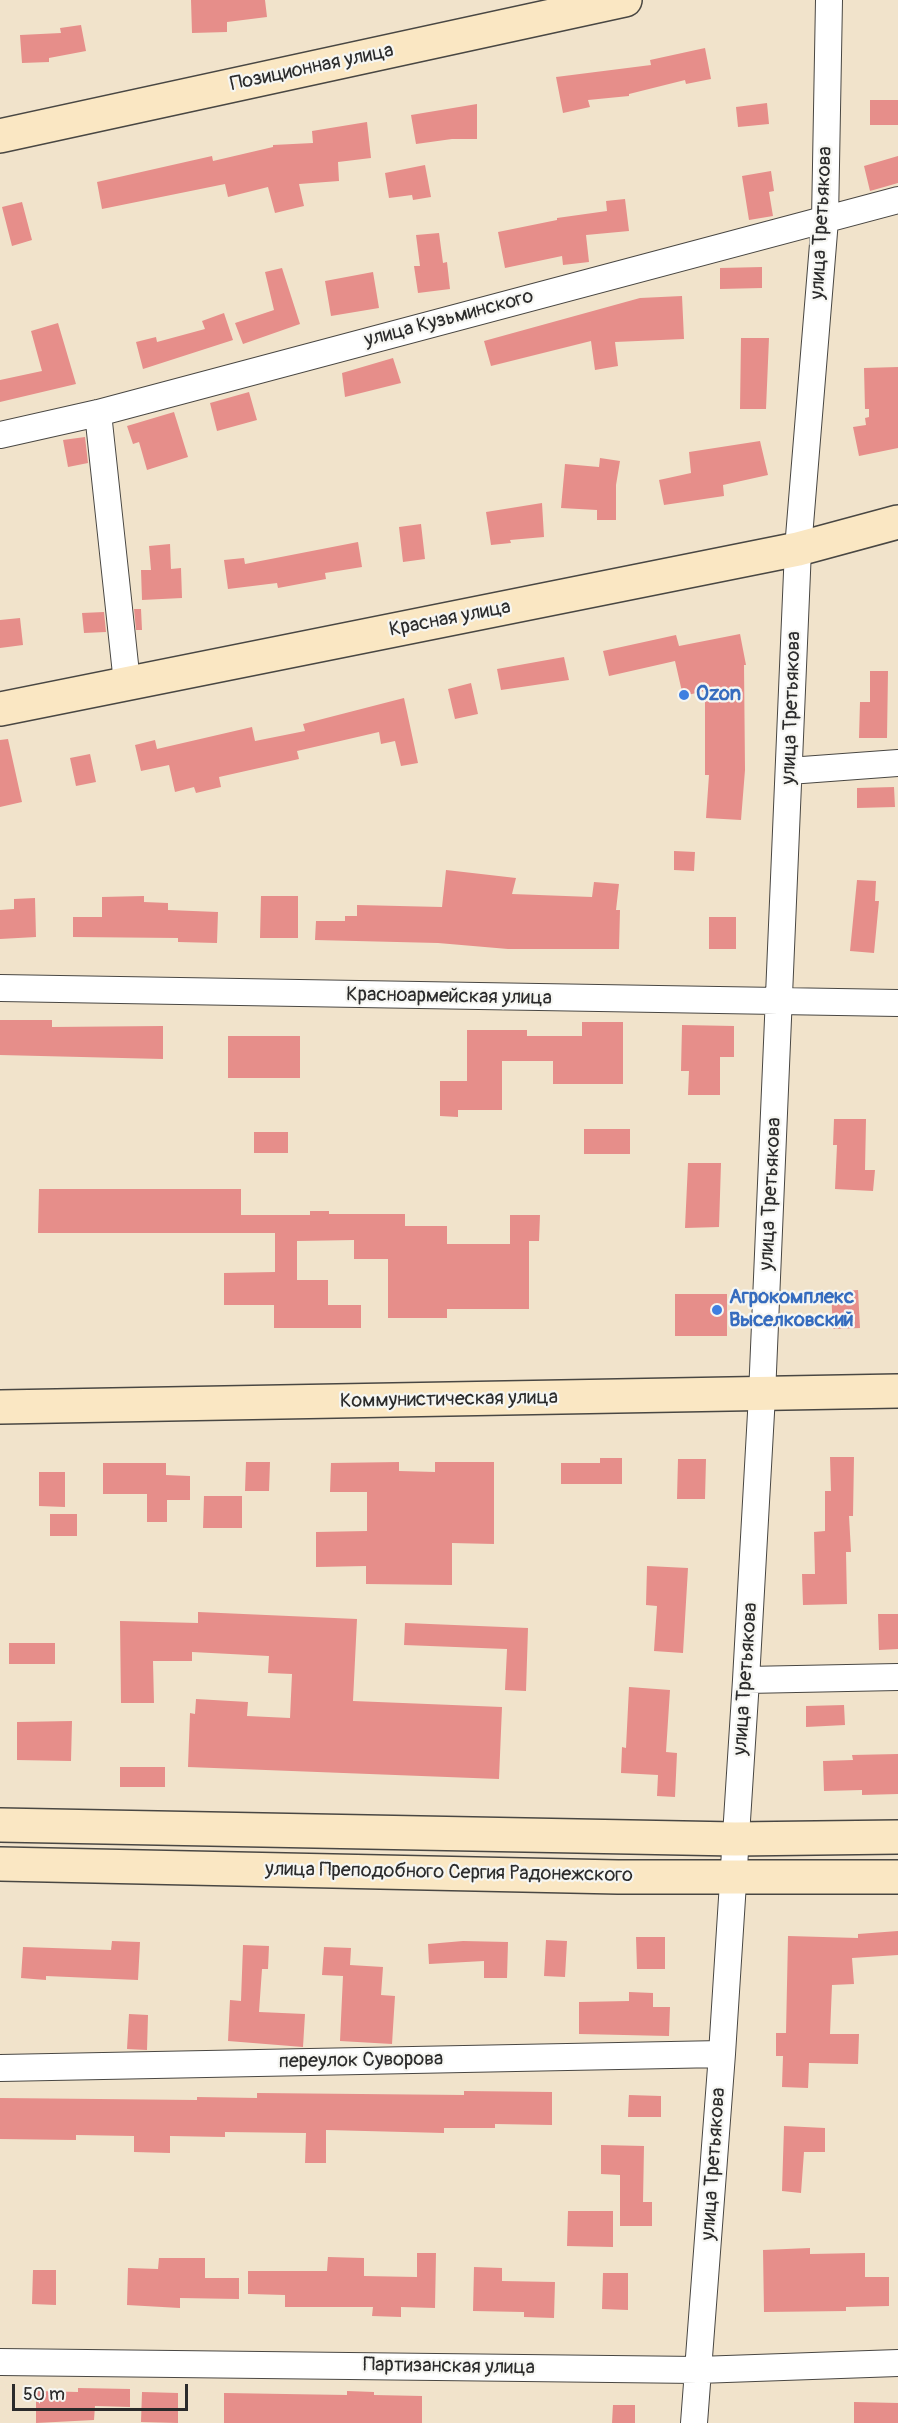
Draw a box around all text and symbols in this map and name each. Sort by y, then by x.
street label: Позиционная улица [228,39,396,97]
street label: улица Третьякова [806,146,838,300]
street label: улица Кузьминского [362,285,536,353]
street label: Красная улица [387,595,513,643]
street label: улица Третьякова [777,631,807,785]
place label: Ozon [696,683,741,707]
marker: Ozon [677,688,691,702]
street label: Красноармейская улица [346,983,552,1011]
street label: улица Третьякова [755,1117,787,1271]
place label: Агрокомплекс Выселковский [729,1286,854,1333]
marker: Агрокомплекс Выселковский [710,1303,724,1317]
street label: Коммунистическая улица [340,1386,558,1414]
street label: улица Третьякова [729,1602,763,1756]
street label: улица Преподобного Сергия Радонежского [265,1858,633,1888]
street label: переулок Суворова [279,2048,443,2074]
street label: улица Третьякова [697,2087,731,2241]
street label: Партизанская улица [363,2354,535,2380]
scale bar [15,2372,190,2410]
text: 50 m [23,2383,65,2406]

